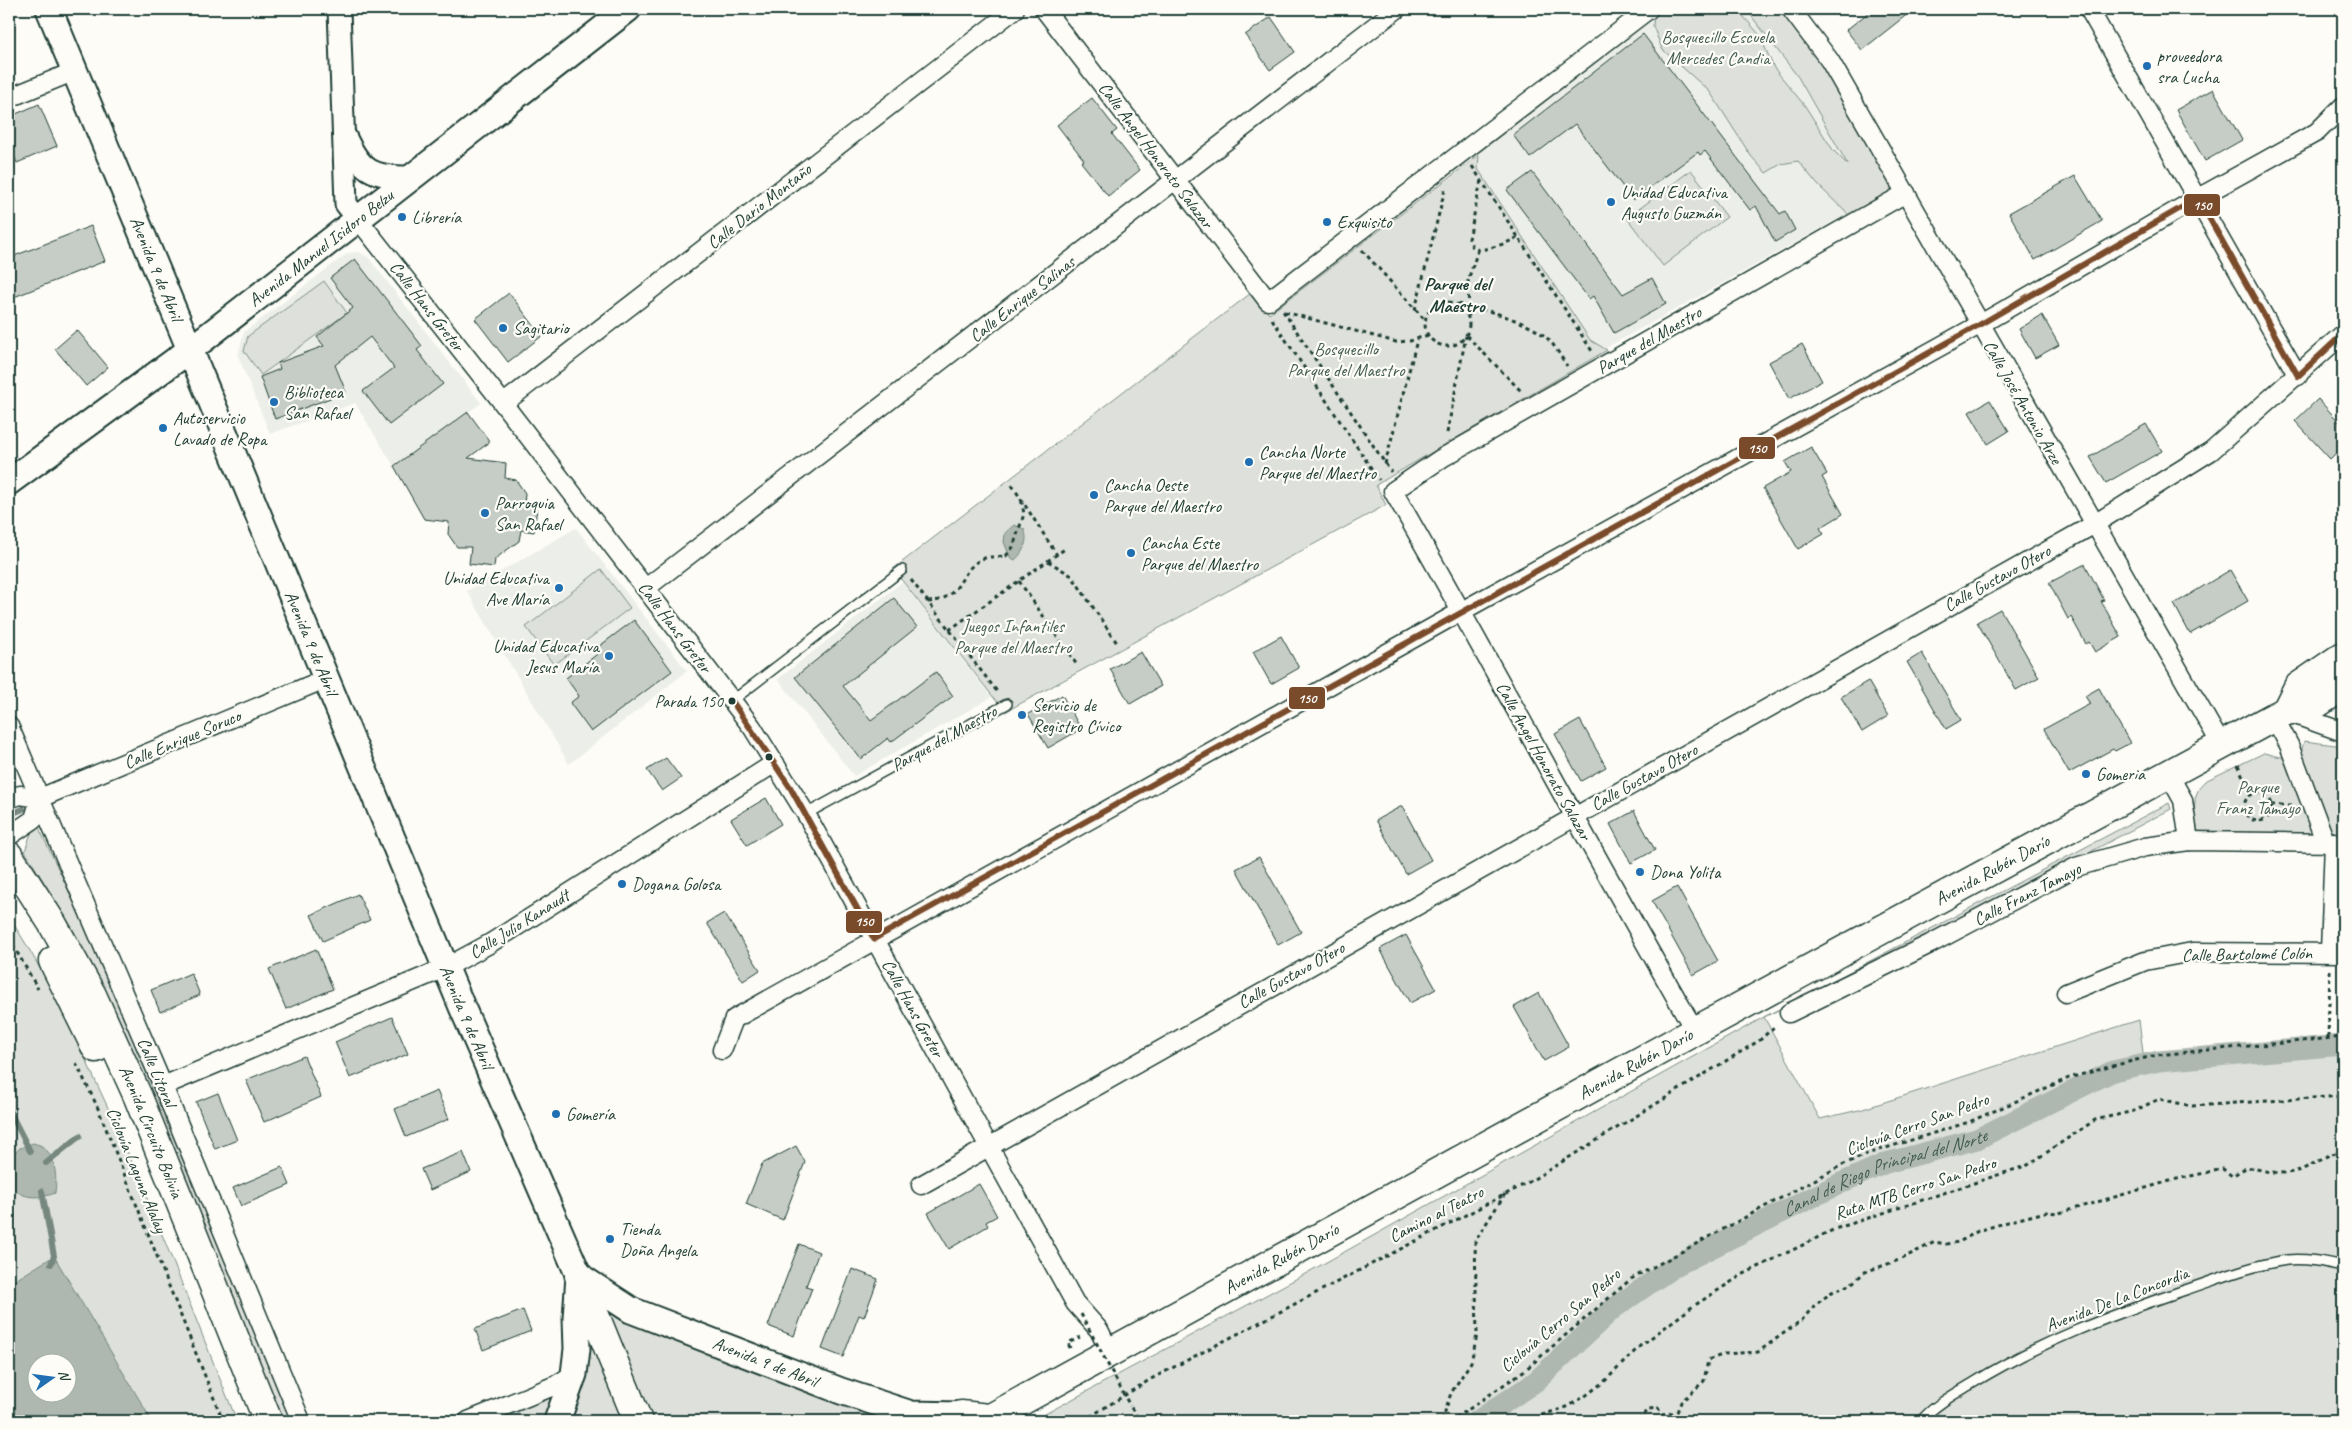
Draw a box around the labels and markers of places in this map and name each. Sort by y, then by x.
place label: proveedora sra Lucha [2157,45,2223,88]
marker: proveedora sra Lucha [2141,60,2153,72]
place label: Unidad Educativa Augusto Guzmán [1621,181,1729,224]
marker: Unidad Educativa Augusto Guzmán [1605,196,1617,208]
place label: Librería [412,206,462,228]
marker: Librería [396,211,408,223]
place label: Exquisito [1337,211,1393,233]
marker: Exquisito [1321,216,1333,228]
place label: Sagitario [513,317,570,339]
marker: Sagitario [497,322,509,334]
place label: Biblioteca San Rafael [284,381,354,424]
marker: Biblioteca San Rafael [268,396,280,408]
place label: Autoservicio Lavado de Ropa [173,407,268,450]
marker: Autoservicio Lavado de Ropa [157,422,169,434]
place label: Cancha Norte Parque del Maestro [1259,441,1378,484]
marker: Cancha Norte Parque del Maestro [1243,456,1255,468]
place label: Cancha Oeste Parque del Maestro [1104,474,1223,517]
marker: Cancha Oeste Parque del Maestro [1088,489,1100,501]
place label: Parroquia San Rafael [495,492,565,535]
marker: Parroquia San Rafael [479,507,491,519]
place label: Cancha Este Parque del Maestro [1141,532,1260,575]
marker: Cancha Este Parque del Maestro [1125,547,1137,559]
place label: Unidad Educativa Ave María [443,567,551,610]
marker: Unidad Educativa Ave María [553,582,565,594]
place label: Unidad Educativa Jesus María [493,635,601,678]
marker: Unidad Educativa Jesus María [603,650,615,662]
place label: Parada 150 [655,691,724,712]
place label: Servicio de Registro Cívico [1032,694,1122,737]
marker: Parada 150 [727,696,737,706]
marker: Servicio de Registro Cívico [1016,709,1028,721]
unlabelled marker [764,752,774,762]
place label: Gomeria [2096,763,2146,785]
marker: Gomeria [2080,768,2092,780]
place label: Dona Yolita [1650,861,1722,883]
marker: Dona Yolita [1634,866,1646,878]
place label: Dogana Golosa [632,873,722,895]
marker: Dogana Golosa [616,878,628,890]
place label: Gomería [566,1103,616,1125]
marker: Gomería [550,1108,562,1120]
place label: Tienda Doña Angela [620,1218,698,1261]
marker: Tienda Doña Angela [604,1233,616,1245]

